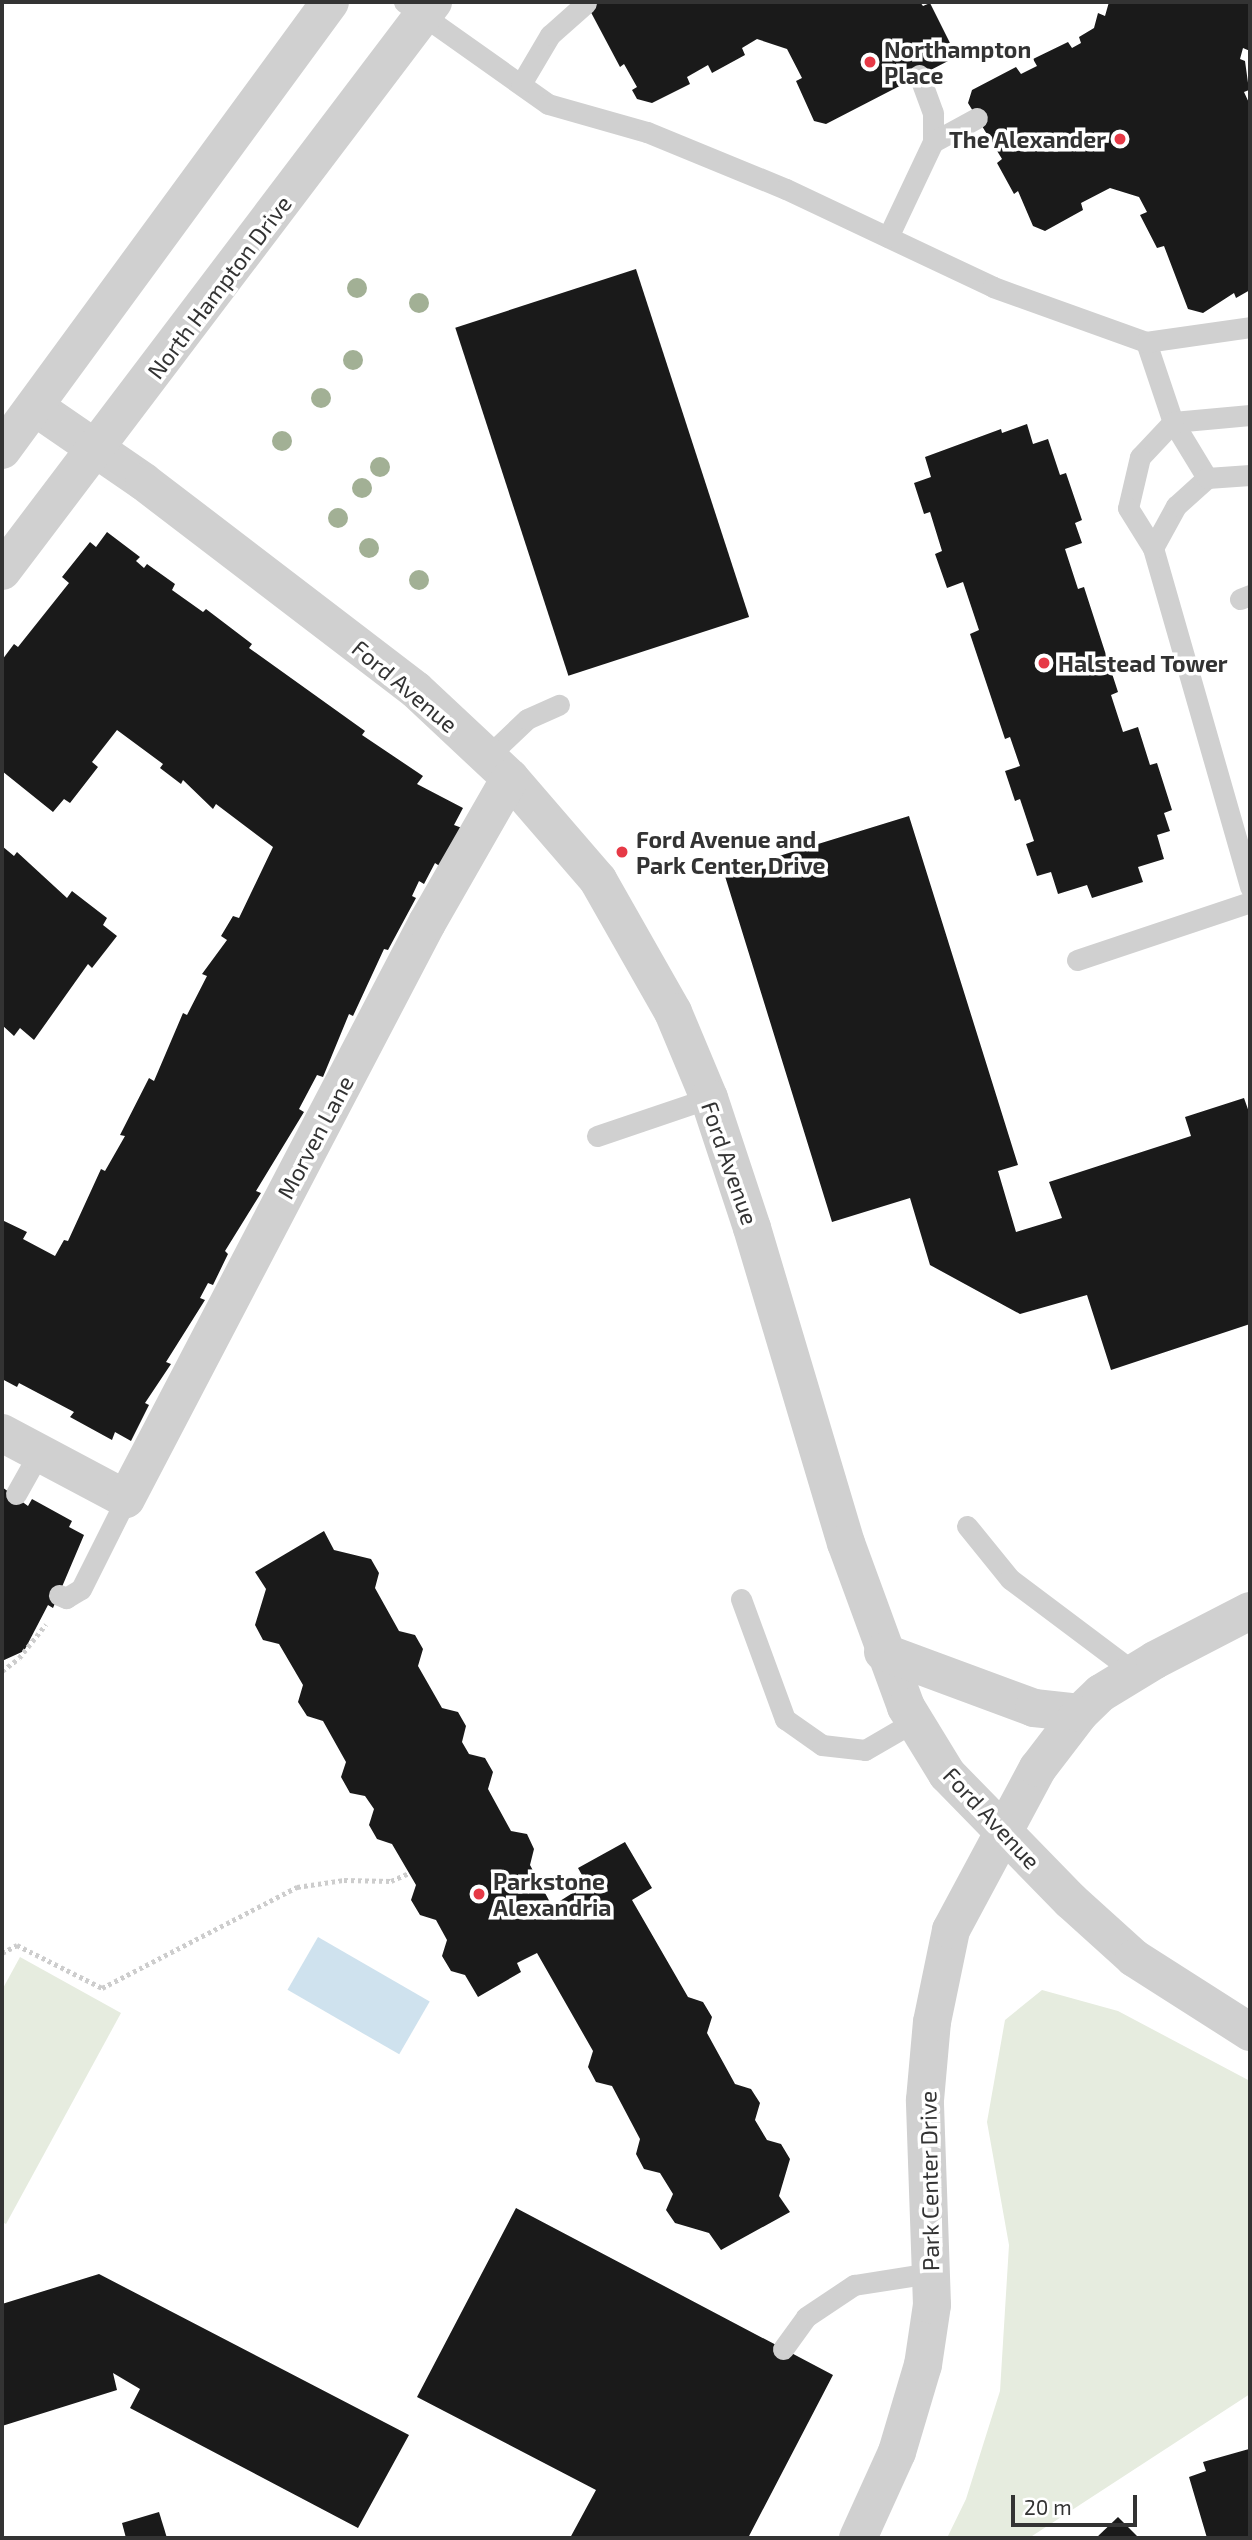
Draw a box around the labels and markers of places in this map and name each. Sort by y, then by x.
place label: Northampton Place [884,35,1031,89]
marker: Northampton Place [862,54,878,70]
place label: The Alexander [948,125,1106,153]
marker: The Alexander [1112,131,1128,147]
place label: Halstead Tower [1058,649,1228,677]
marker: Halstead Tower [1036,655,1052,671]
place label: Ford Avenue and Park Center Drive [636,825,826,879]
marker: Ford Avenue and Park Center Drive [614,844,630,860]
place label: Parkstone Alexandria [493,1867,611,1921]
marker: Parkstone Alexandria [471,1886,487,1902]

